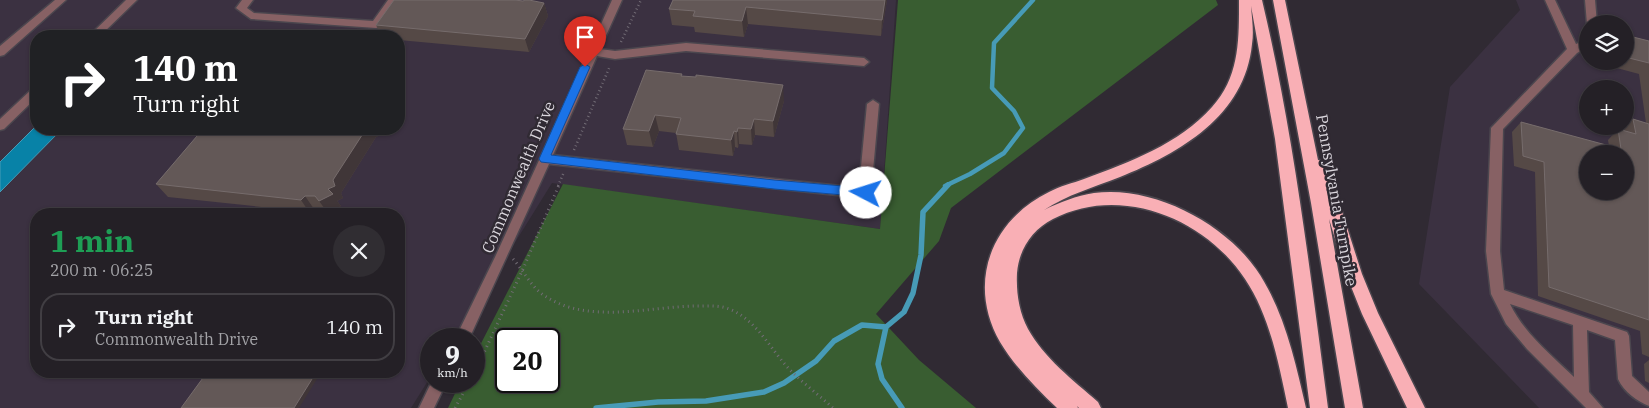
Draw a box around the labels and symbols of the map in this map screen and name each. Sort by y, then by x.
pin [564,16,606,67]
street label: Commonwealth Drive [477,98,559,256]
street label: Pennsylvania Turnpike [1312,112,1362,288]
position arrow [839,166,891,218]
speed limit sign: 20 [495,328,560,393]

